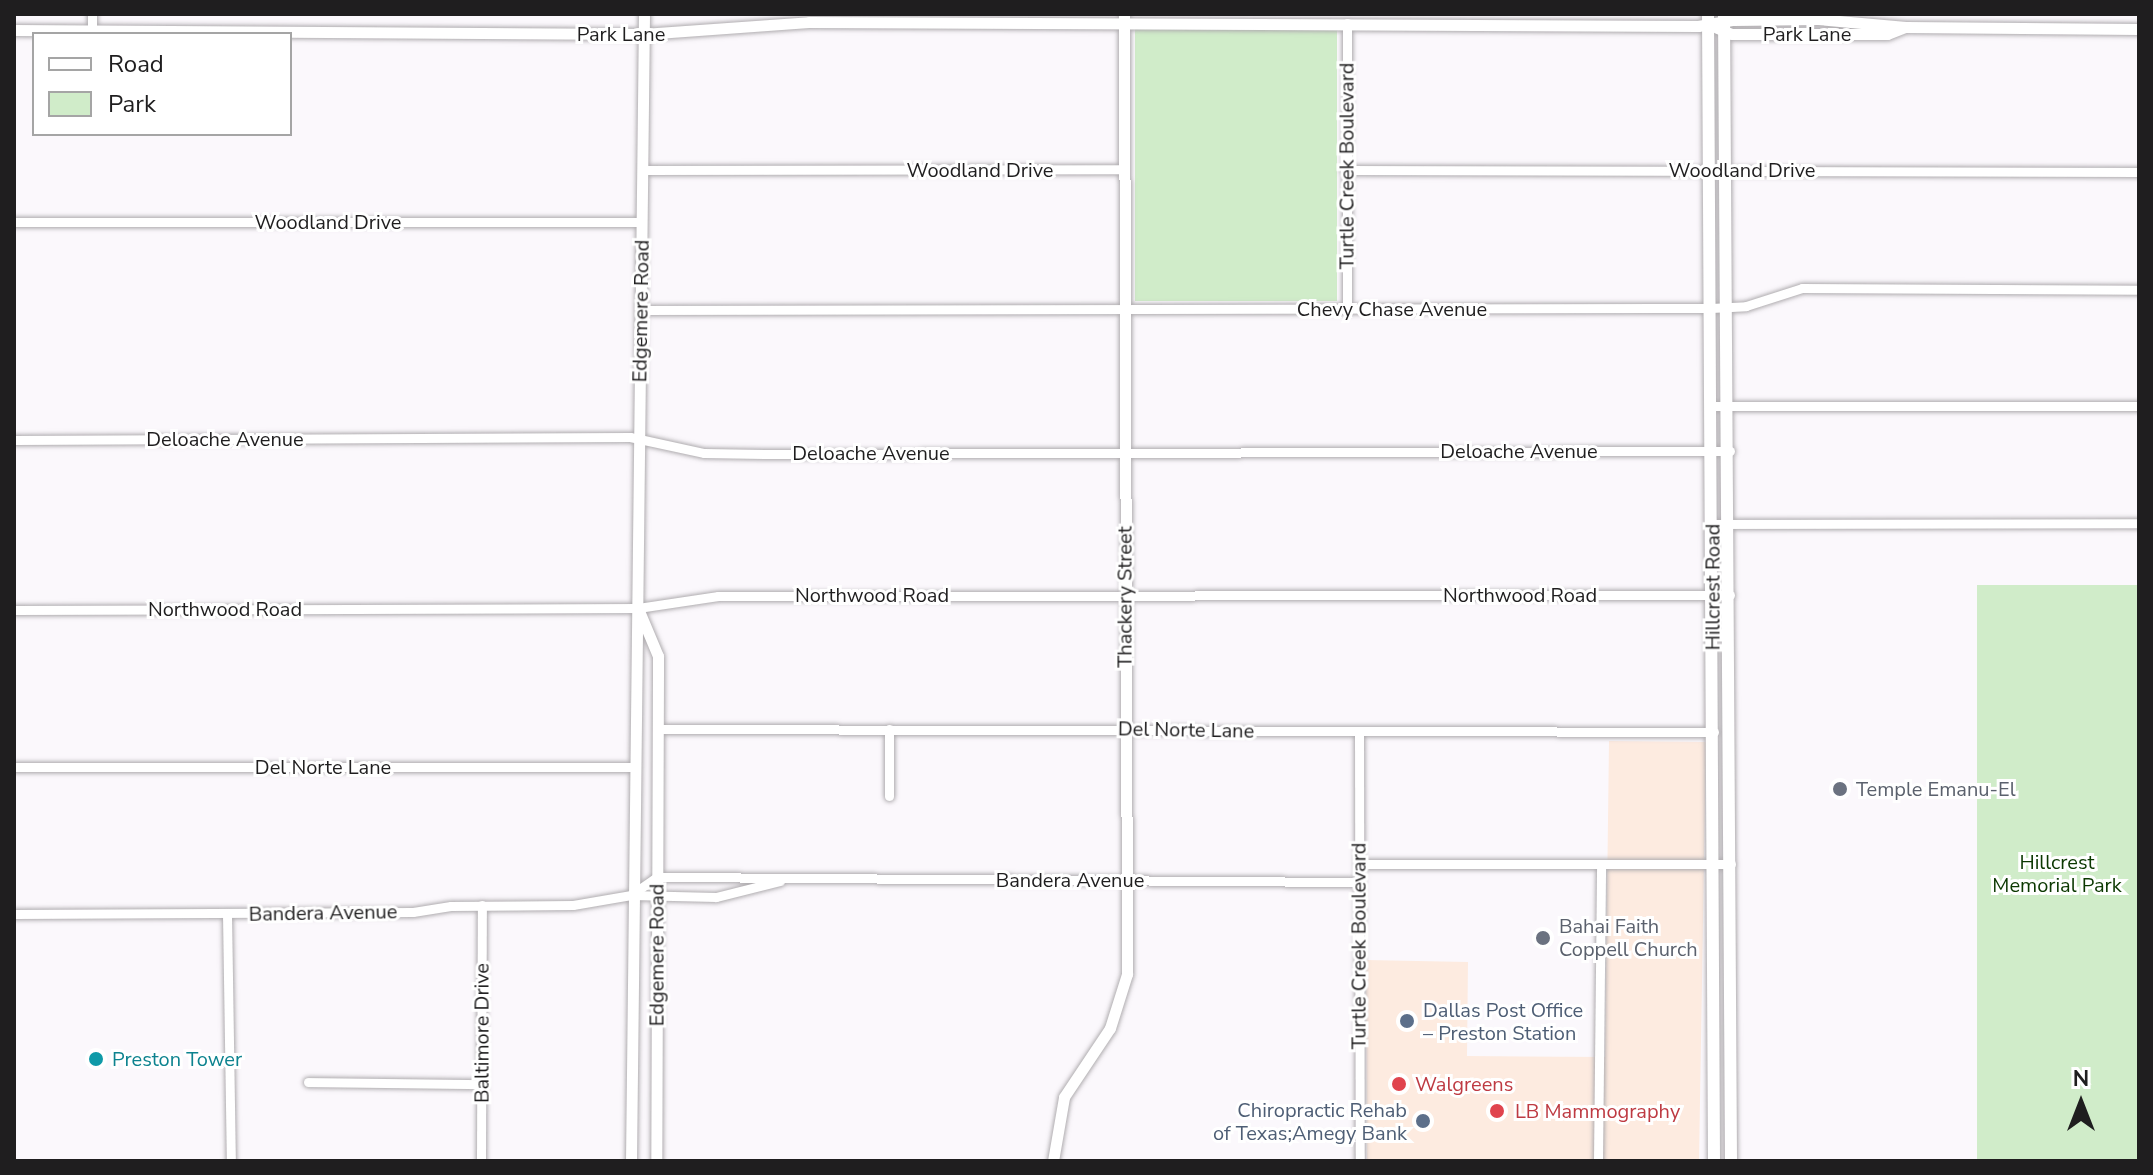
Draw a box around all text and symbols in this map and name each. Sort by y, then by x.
street label: Park Lane [577,22,665,46]
street label: Park Lane [1763,22,1851,46]
legend [32,32,292,136]
text: Road [108,48,164,80]
street label: Turtle Creek Boulevard [1335,63,1359,269]
text: Park [108,88,156,120]
street label: Woodland Drive [907,158,1053,182]
street label: Woodland Drive [1669,158,1815,182]
street label: Woodland Drive [255,210,401,234]
street label: Edgemere Road [628,239,654,383]
street label: Chevy Chase Avenue [1297,297,1487,321]
street label: Deloache Avenue [146,427,304,451]
street label: Deloache Avenue [1440,439,1598,463]
street label: Deloache Avenue [792,441,950,465]
street label: Hillcrest Road [1701,524,1725,650]
street label: Thackery Street [1113,526,1137,668]
street label: Northwood Road [795,583,949,607]
street label: Northwood Road [1443,583,1597,607]
street label: Northwood Road [148,597,302,621]
street label: Del Norte Lane [1118,717,1254,743]
street label: Del Norte Lane [255,755,391,779]
place label: Temple Emanu-El [1856,777,2016,801]
marker: Temple Emanu-El [1831,780,1849,798]
street label: Turtle Creek Boulevard [1347,843,1371,1049]
park label: Hillcrest Memorial Park [1992,850,2122,897]
street label: Bandera Avenue [996,868,1144,892]
street label: Edgemere Road [645,884,669,1026]
street label: Bandera Avenue [248,900,398,926]
place label: Bahai Faith Coppell Church [1559,914,1698,961]
marker: Bahai Faith Coppell Church [1534,929,1552,947]
street label: Baltimore Drive [470,963,494,1103]
place label: Dallas Post Office – Preston Station [1423,998,1583,1045]
marker: Dallas Post Office – Preston Station [1398,1012,1416,1030]
place label: Preston Tower [112,1047,242,1071]
marker: Preston Tower [87,1050,105,1068]
north arrow [2041,1063,2121,1143]
text: N [2073,1064,2089,1094]
place label: Walgreens [1415,1072,1513,1096]
marker: Walgreens [1390,1075,1408,1093]
place label: Chiropractic Rehab of Texas;Amegy Bank [1213,1098,1407,1145]
place label: LB Mammography [1515,1099,1680,1123]
marker: LB Mammography [1486,1100,1508,1122]
marker: Chiropractic Rehab of Texas;Amegy Bank [1414,1112,1432,1130]

